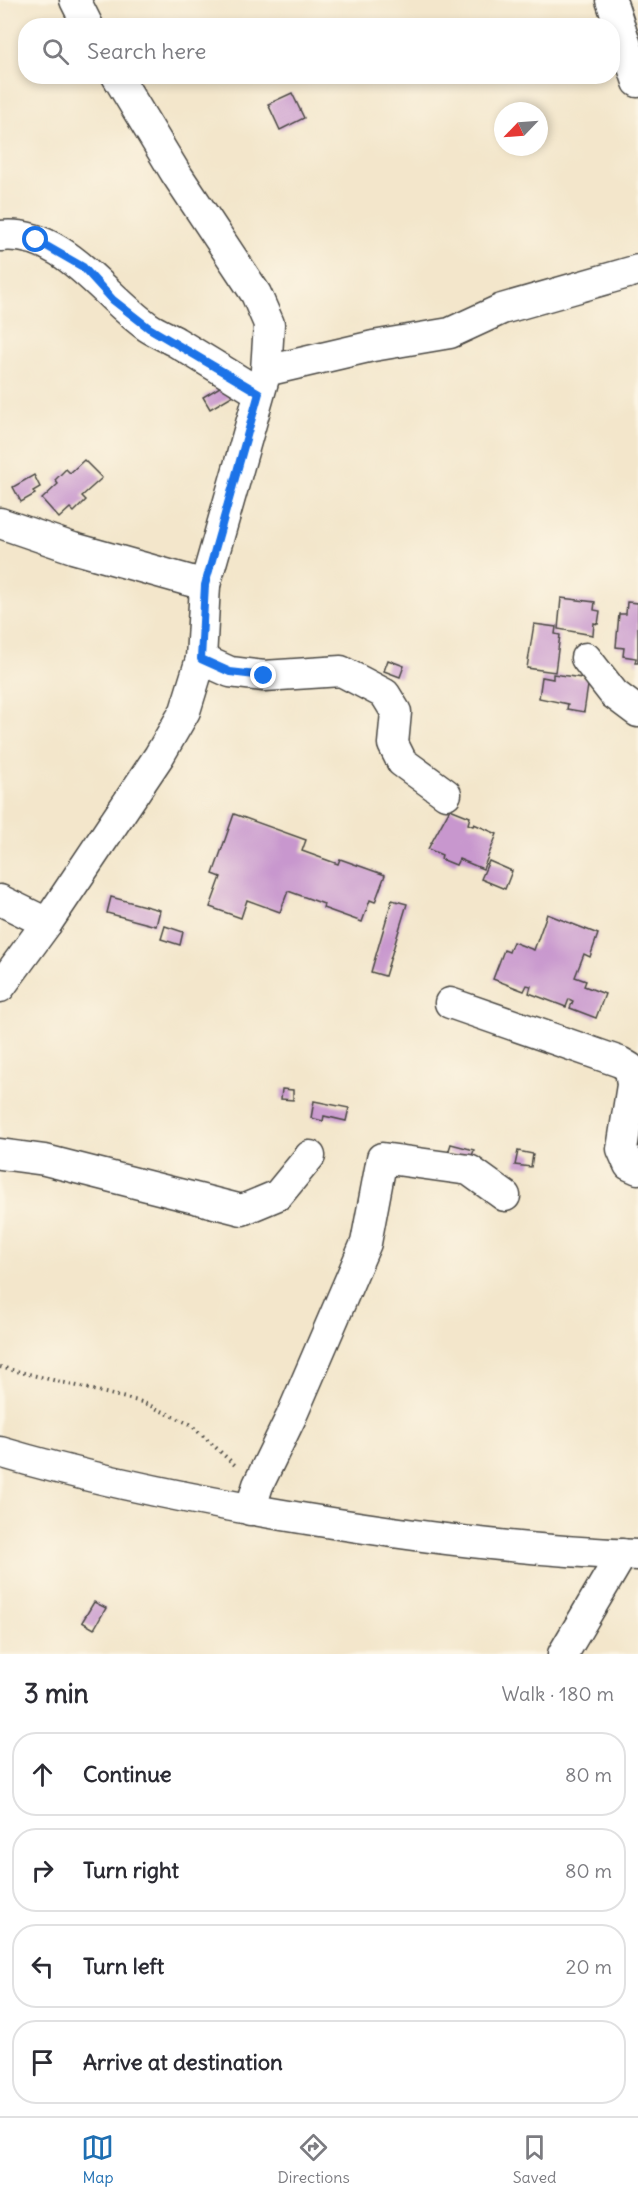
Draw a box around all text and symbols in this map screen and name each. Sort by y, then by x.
search box [18,18,620,84]
icon: search [39,35,72,68]
text: Search here [87,37,206,65]
north arrow [494,102,548,156]
route start [22,226,48,252]
route end [250,662,276,688]
text: 3 min [24,1677,89,1710]
text: Walk · 180 m [502,1681,614,1706]
icon: ahead [26,1758,59,1791]
text: Continue [83,1760,172,1788]
text: 80 m [565,1762,612,1787]
icon: right [26,1854,59,1887]
text: Turn right [83,1856,179,1884]
text: 80 m [565,1858,612,1883]
icon: left [26,1950,59,1983]
text: Turn left [83,1952,164,1980]
text: 20 m [566,1954,612,1979]
icon: arrive [26,2046,59,2079]
text: Arrive at destination [83,2048,283,2076]
tab: Map [81,2131,114,2187]
tab: Directions [277,2131,350,2187]
tab: Saved [513,2131,557,2187]

